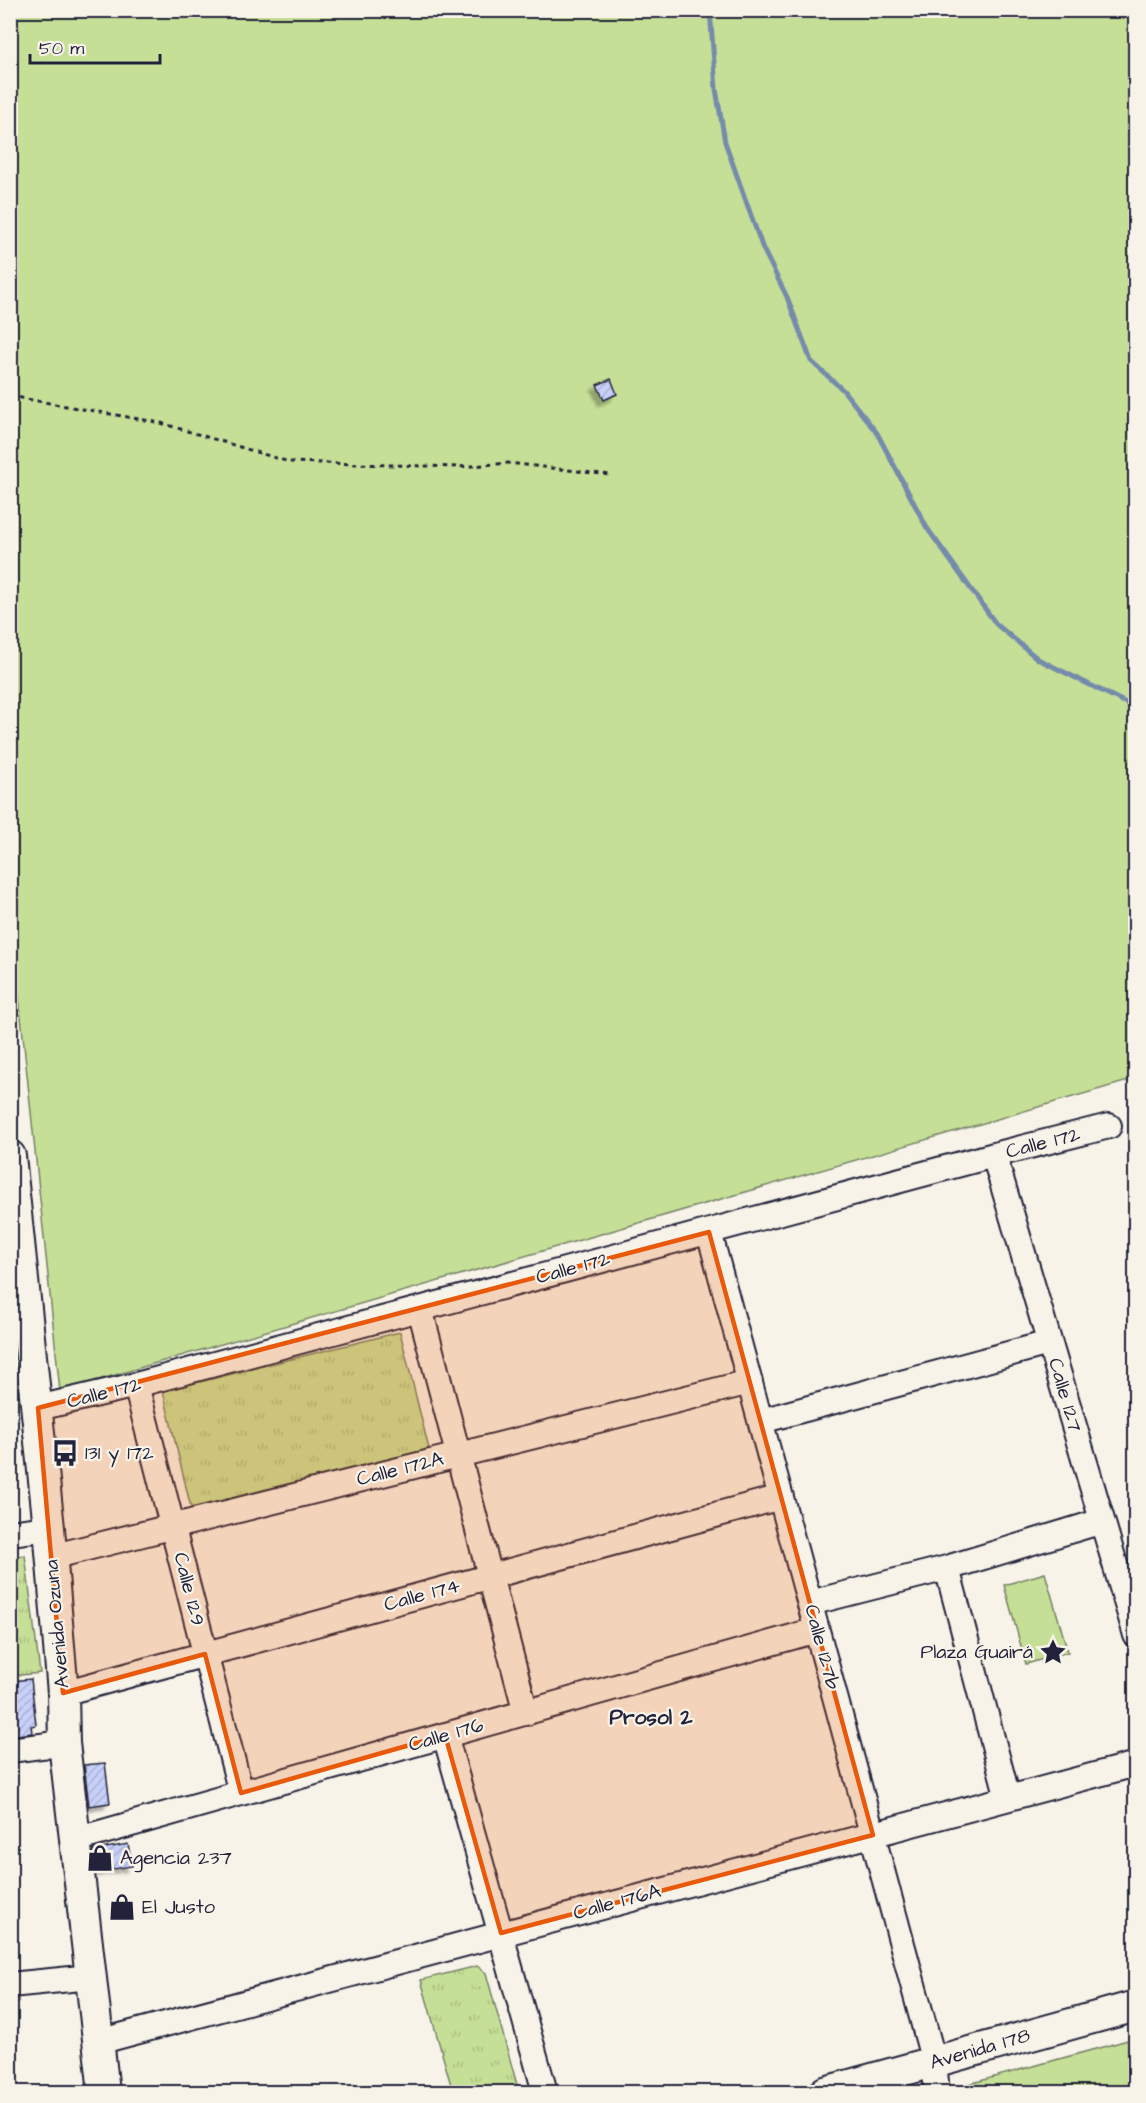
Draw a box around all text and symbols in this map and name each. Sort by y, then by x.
scale bar [30,27,160,65]
text: 50 m [39,36,84,61]
street label: Calle 172 [1003,1120,1084,1166]
street label: Calle 172 [533,1245,614,1291]
street label: Calle 127 [1041,1355,1089,1435]
street label: Calle 172 [64,1370,145,1416]
bus stop icon: 131 y 172 [50,1438,80,1468]
place label: 131 y 172 [85,1439,154,1468]
street label: Calle 172A [354,1445,447,1493]
street label: Calle 129 [166,1549,212,1629]
street label: Avenida Ozuna [37,1558,77,1690]
street label: Calle 174 [381,1571,464,1619]
street label: Calle 127b [797,1601,847,1693]
place icon: Plaza Guairá [1038,1637,1068,1667]
place label: Plaza Guairá [920,1638,1033,1666]
district label: Prosol 2 [610,1703,693,1732]
street label: Calle 176 [405,1711,487,1759]
shop icon: Agencia 237 [85,1843,115,1873]
place label: Agencia 237 [120,1844,232,1873]
street label: Calle 176A [570,1877,664,1927]
shop icon: El Justo [107,1892,137,1922]
place label: El Justo [142,1893,215,1921]
street label: Avenida 178 [926,2021,1034,2077]

